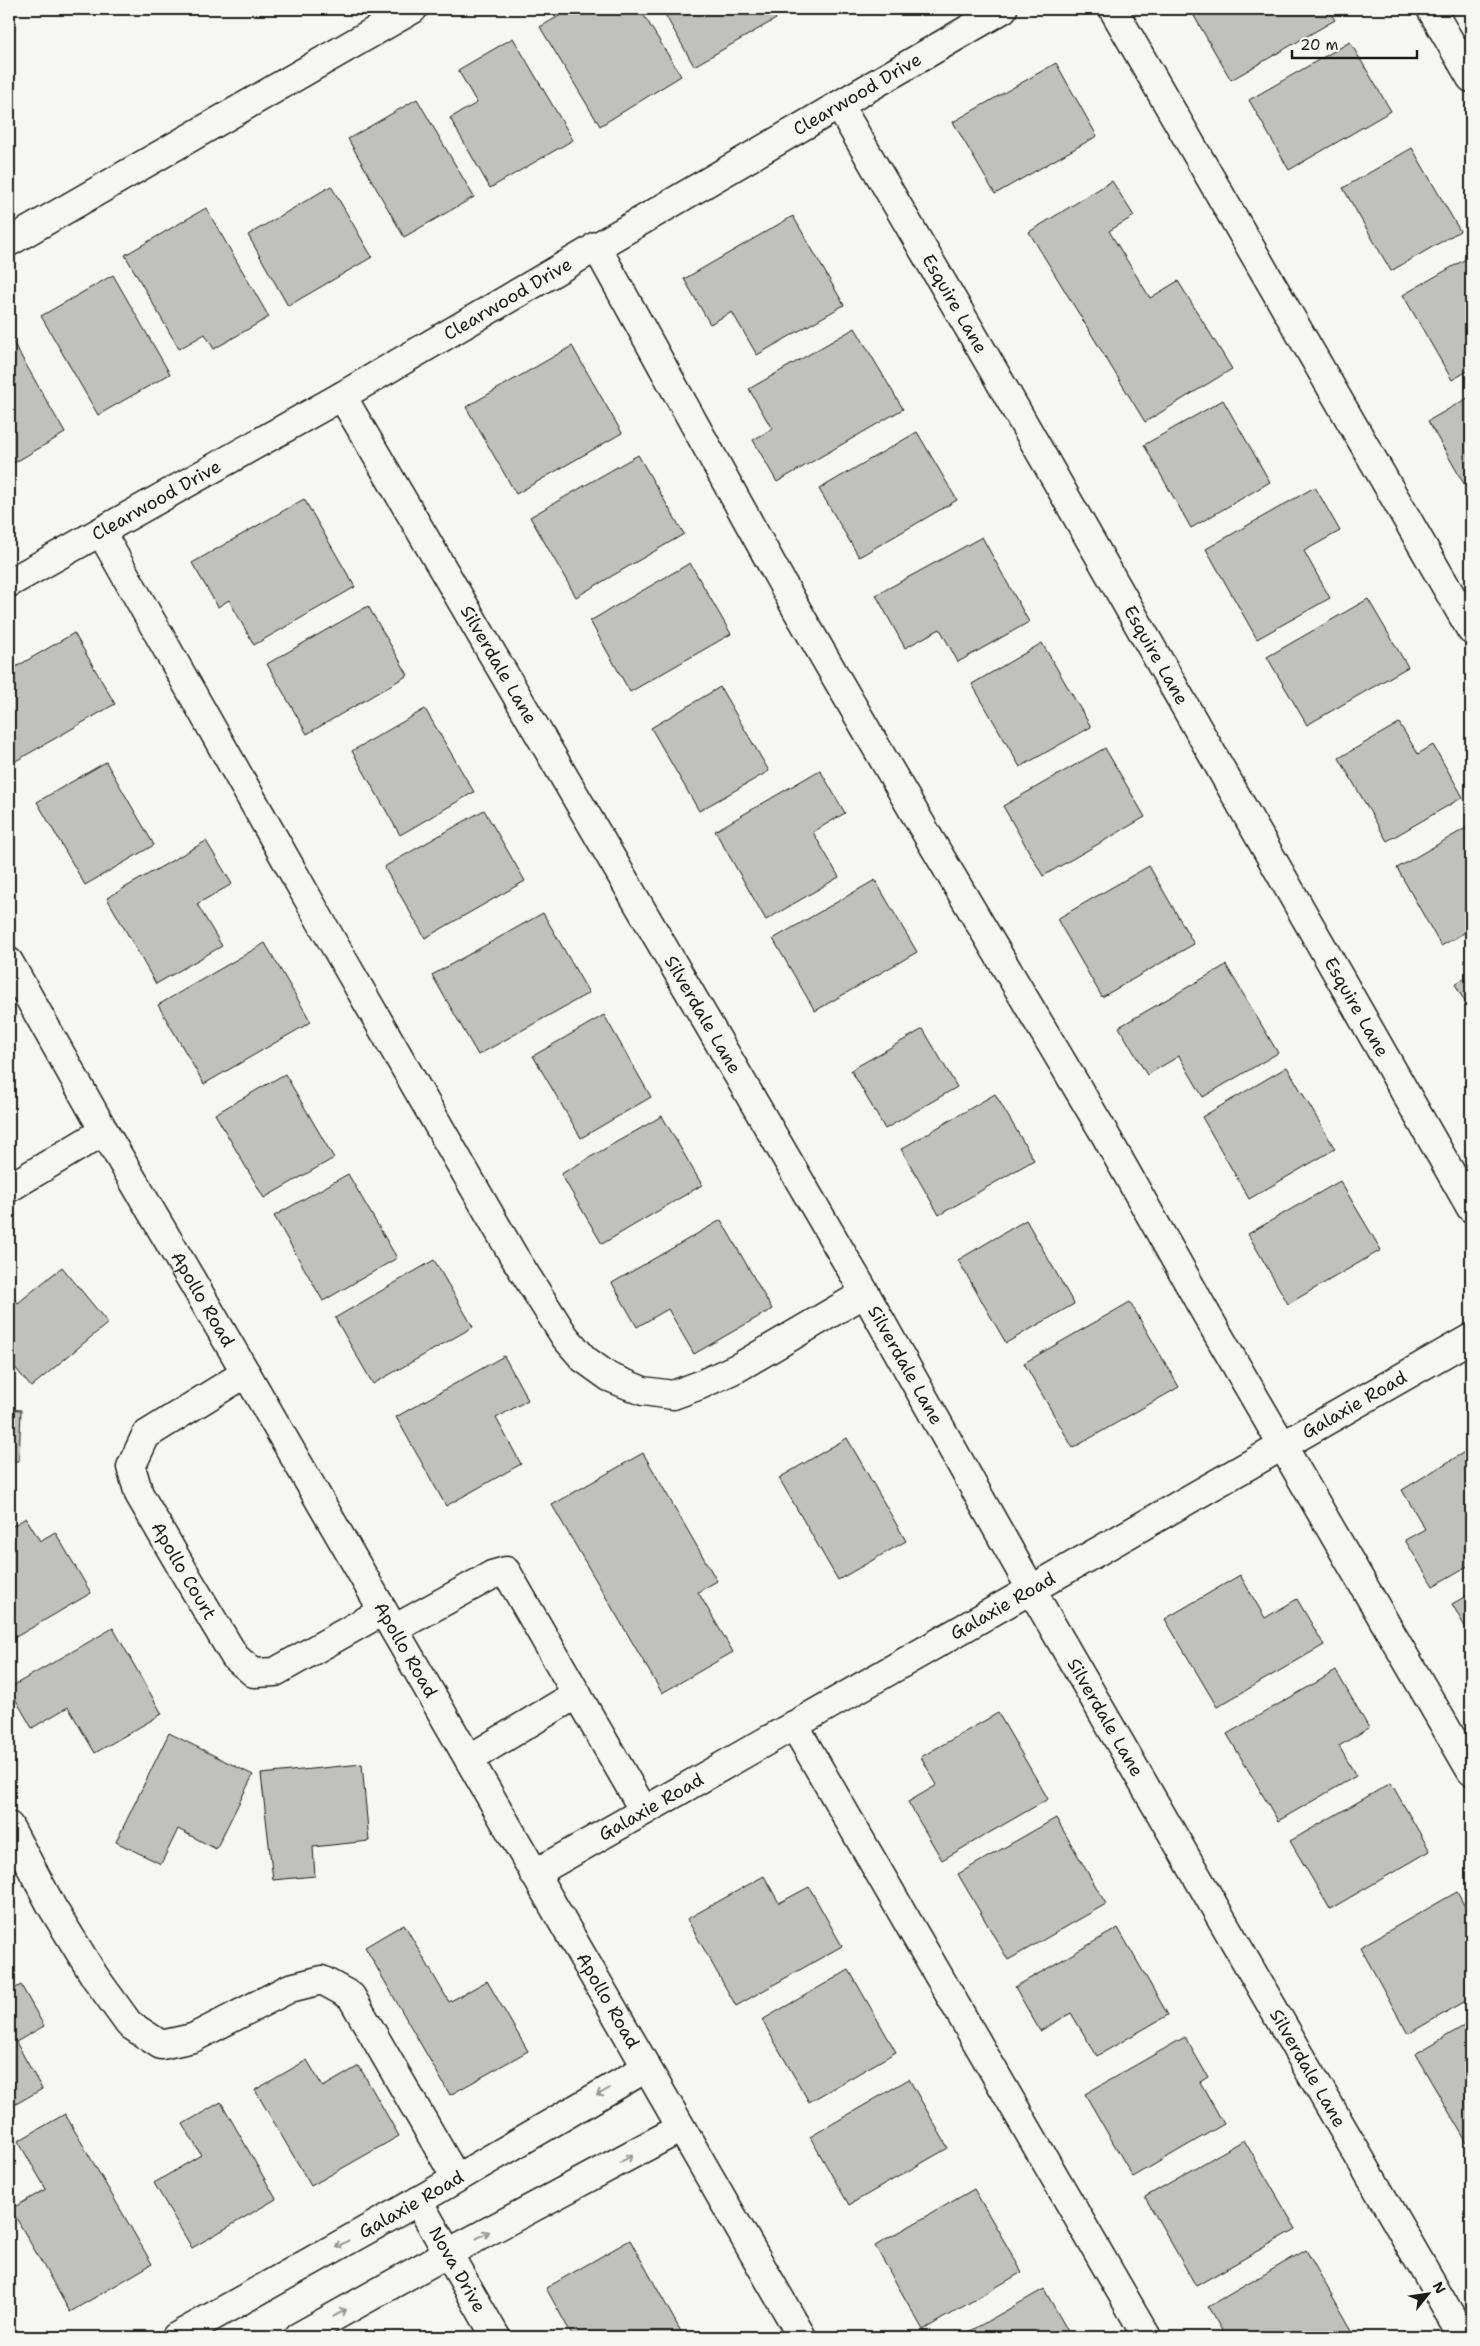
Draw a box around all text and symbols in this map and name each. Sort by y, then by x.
scale bar [1292,28,1418,60]
text: 20 m [1300,35,1339,55]
street label: Clearwood Drive [789,47,926,141]
street label: Esquire Lane [916,250,993,358]
street label: Clearwood Drive [439,252,576,346]
street label: Clearwood Drive [87,454,225,546]
street label: Silverdale Lane [455,601,543,728]
street label: Esquire Lane [1118,601,1194,709]
street label: Silverdale Lane [659,951,747,1078]
street label: Esquire Lane [1319,953,1394,1061]
street label: Apollo Road [165,1247,240,1351]
street label: Silverdale Lane [862,1301,948,1429]
street label: Galaxie Road [1297,1365,1411,1444]
street label: Apollo Court [146,1518,222,1624]
street label: Galaxie Road [946,1566,1060,1645]
street label: Apollo Road [369,1598,443,1702]
street label: Silverdale Lane [1061,1654,1149,1781]
street label: Galaxie Road [594,1767,708,1846]
street label: Apollo Road [571,1948,645,2053]
street label: Silverdale Lane [1264,2004,1351,2132]
one-way arrow [597,2088,611,2098]
one-way arrow [618,2153,633,2163]
street label: Galaxie Road [354,2165,468,2244]
street label: Nova Drive [423,2222,491,2317]
one-way arrow [475,2230,490,2240]
one-way arrow [334,2239,349,2249]
north arrow [1402,2268,1452,2318]
text: N [1429,2278,1450,2297]
one-way arrow [333,2308,347,2318]

